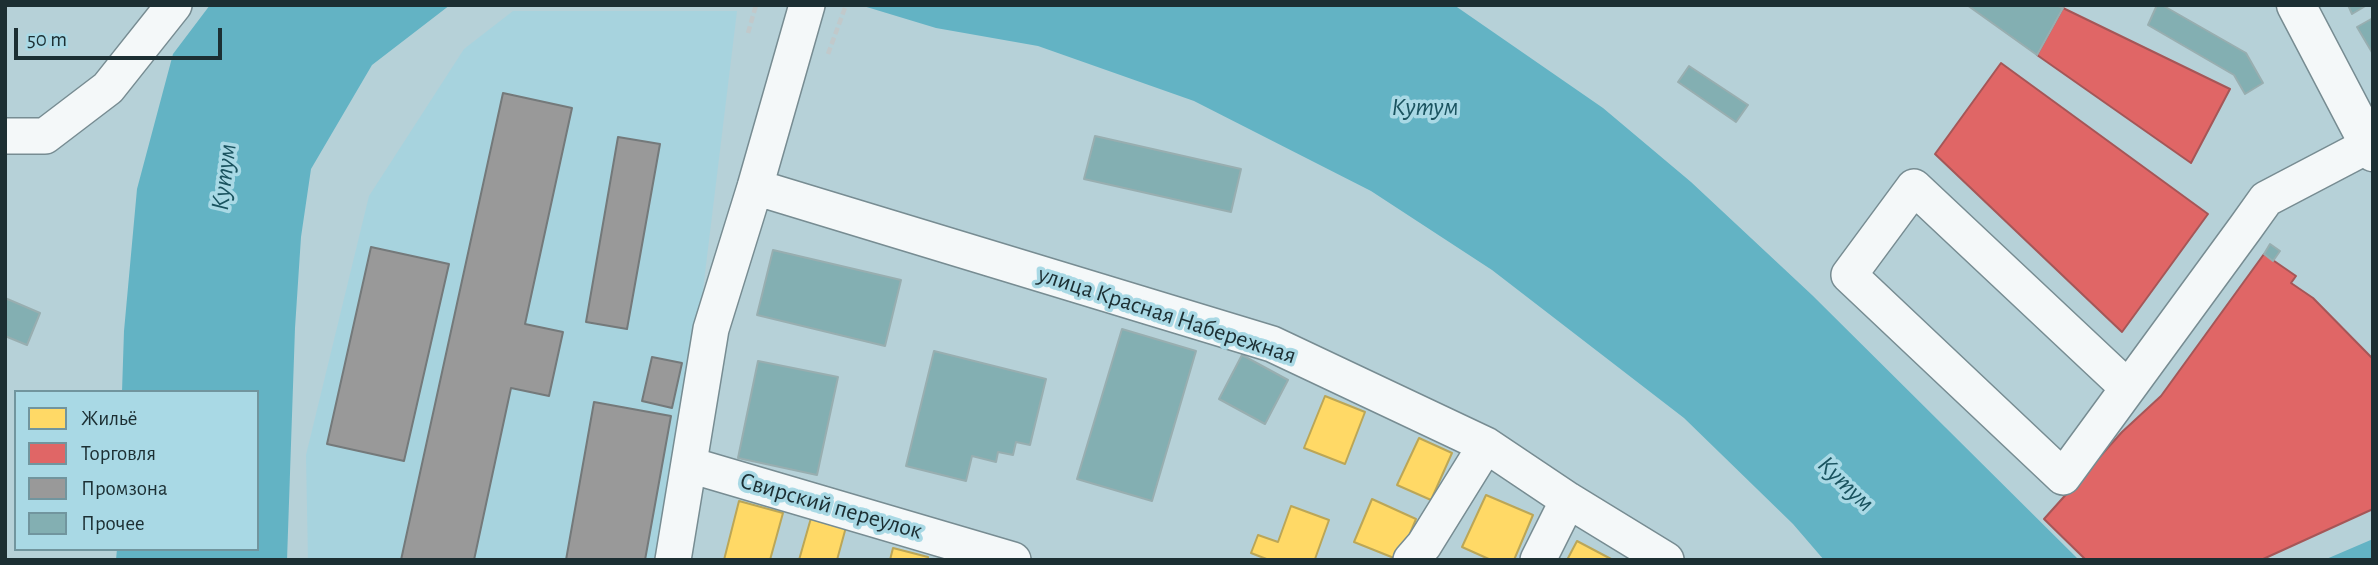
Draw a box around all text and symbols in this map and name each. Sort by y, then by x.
scale bar [18,14,226,58]
text: 50 m [27,29,67,50]
water label: Кутум [1392,91,1458,123]
water label: Кутум [204,142,244,212]
street label: улица Красная Набережная [1034,260,1300,370]
legend [14,390,259,551]
text: Жильё [81,408,137,429]
text: Торговля [81,443,156,464]
water label: Кутум [1811,450,1881,518]
street label: Свирский переулок [736,466,926,546]
text: Промзона [81,478,168,499]
text: Прочее [81,513,145,534]

